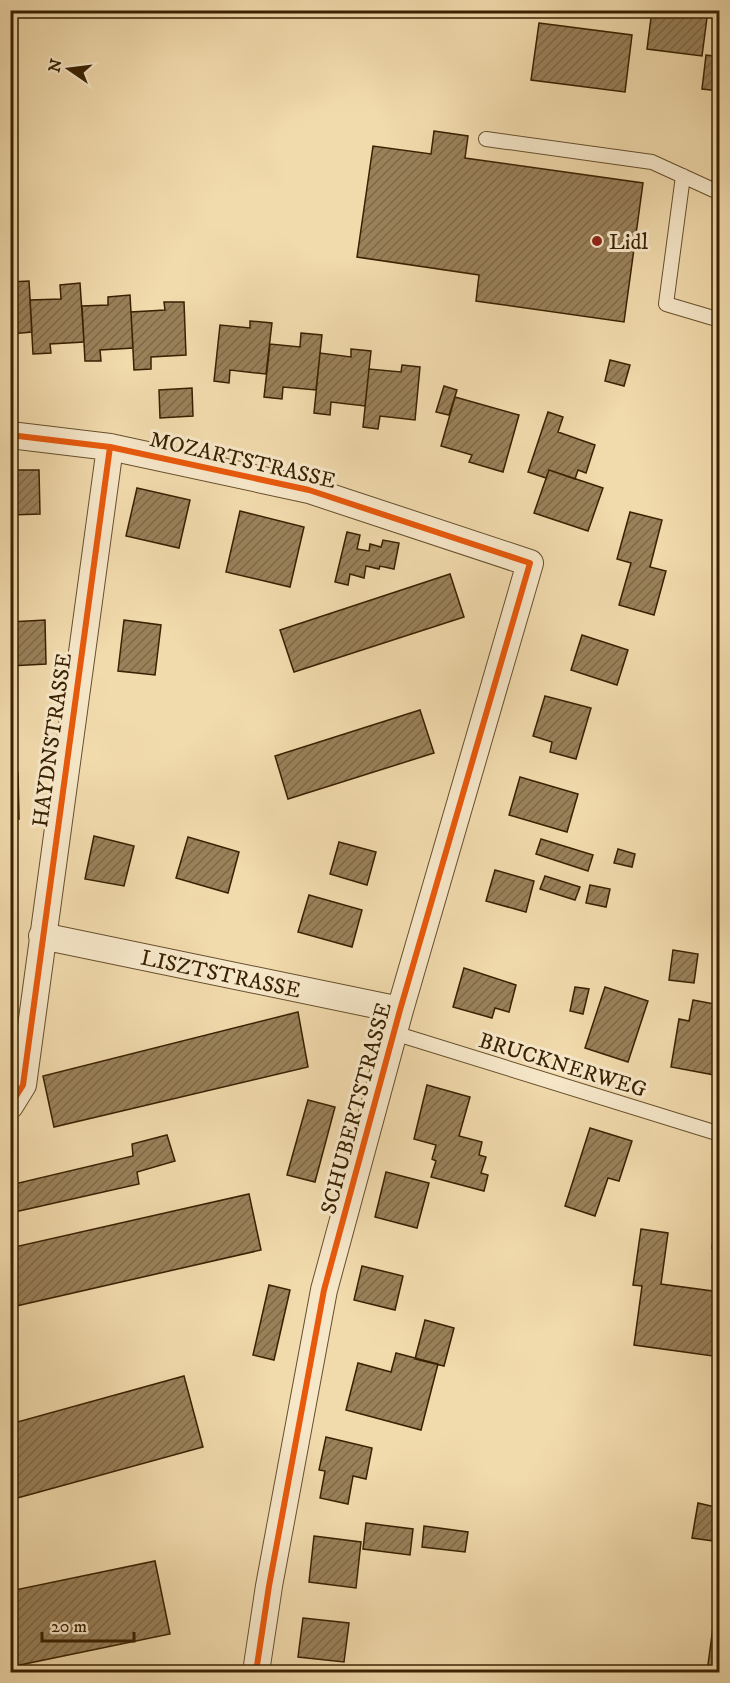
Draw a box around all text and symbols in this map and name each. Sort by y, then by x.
north arrow [39,39,99,99]
text: N [44,57,67,74]
place label: Lidl [609,229,649,256]
marker: Lidl [590,234,604,248]
street label: MOZARTSTRASSE [147,426,338,495]
street label: HAYDNSTRASSE [27,651,78,829]
street label: LISZTSTRASSE [138,944,303,1005]
street label: SCHUBERTSTRASSE [315,1000,398,1217]
street label: BRUCKNERWEG [475,1027,650,1104]
scale bar [42,1605,134,1643]
text: 20 m [51,1616,87,1638]

